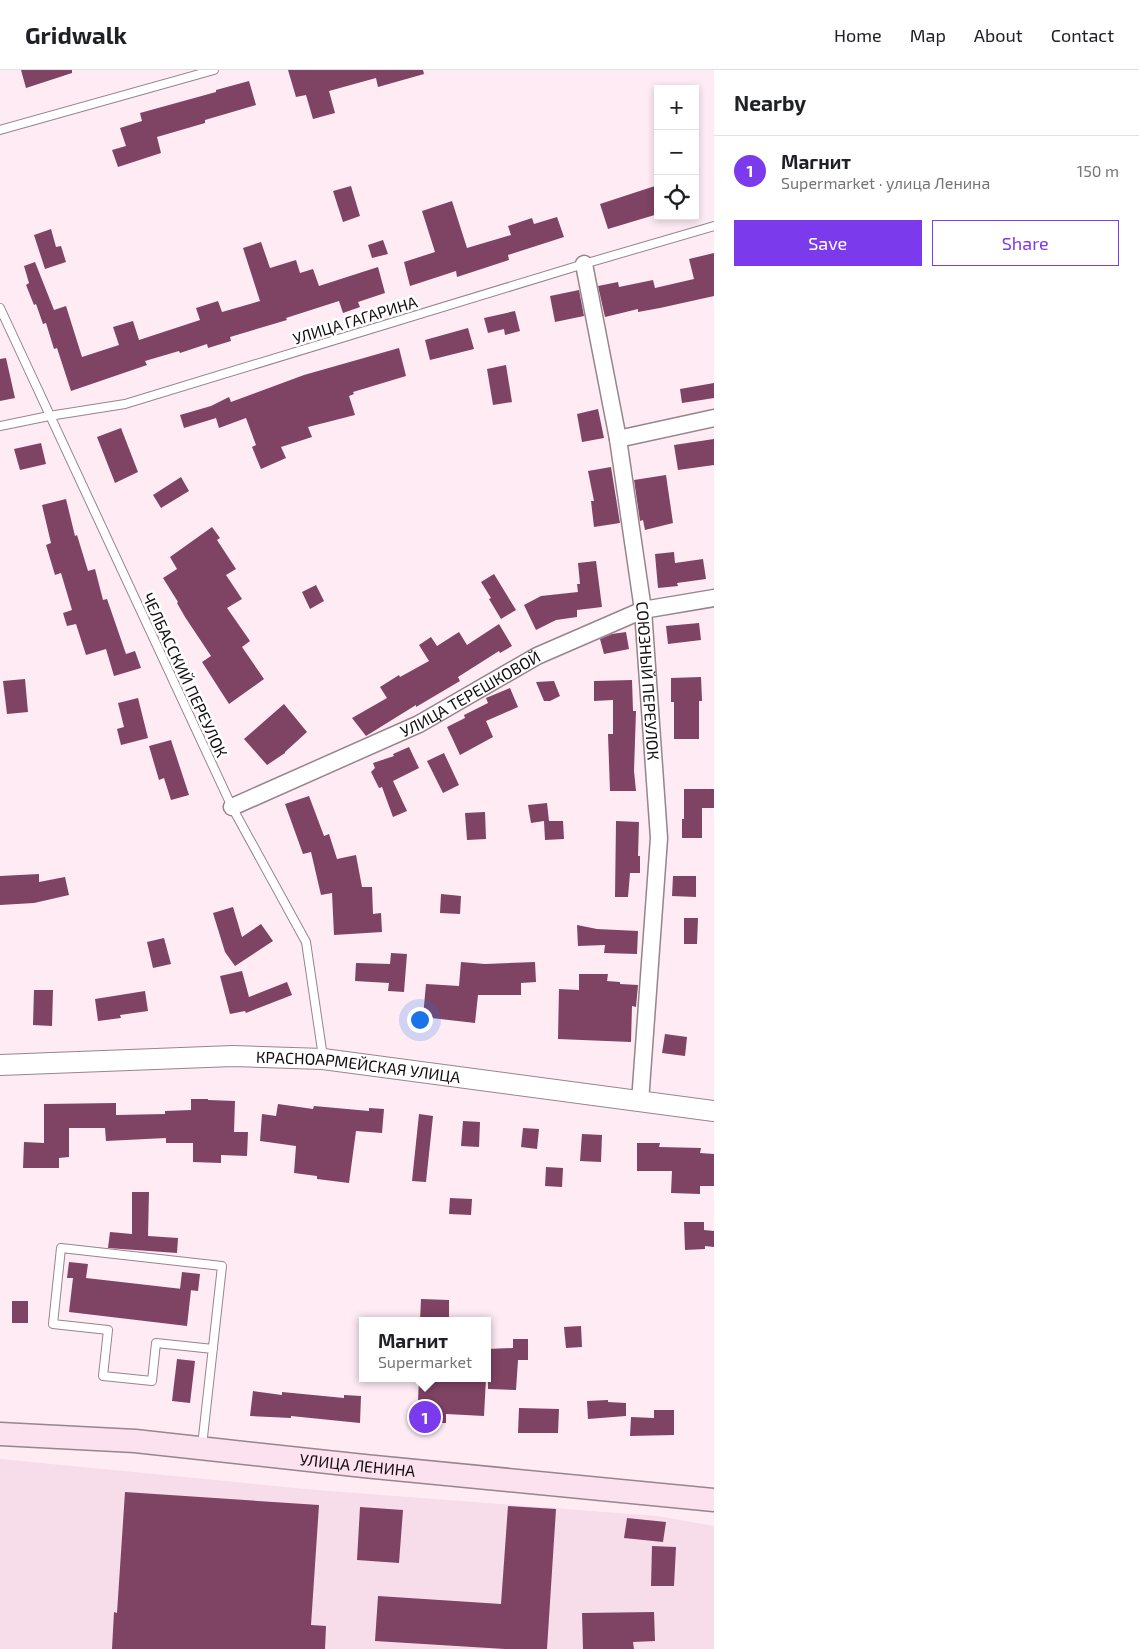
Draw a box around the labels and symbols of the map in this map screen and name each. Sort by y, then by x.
street label: УЛИЦА ГАГАРИНА [290,292,420,348]
street label: ЧЕЛБАССКИЙ ПЕРЕУЛОК [139,590,232,760]
street label: СОЮЗНЫЙ ПЕРЕУЛОК [633,600,664,761]
street label: УЛИЦА ТЕРЕШКОВОЙ [397,646,543,740]
your location [407,1007,433,1033]
street label: КРАСНОАРМЕЙСКАЯ УЛИЦА [256,1047,462,1086]
pin: 1 [409,1398,441,1436]
street label: УЛИЦА ЛЕНИНА [299,1449,416,1480]

